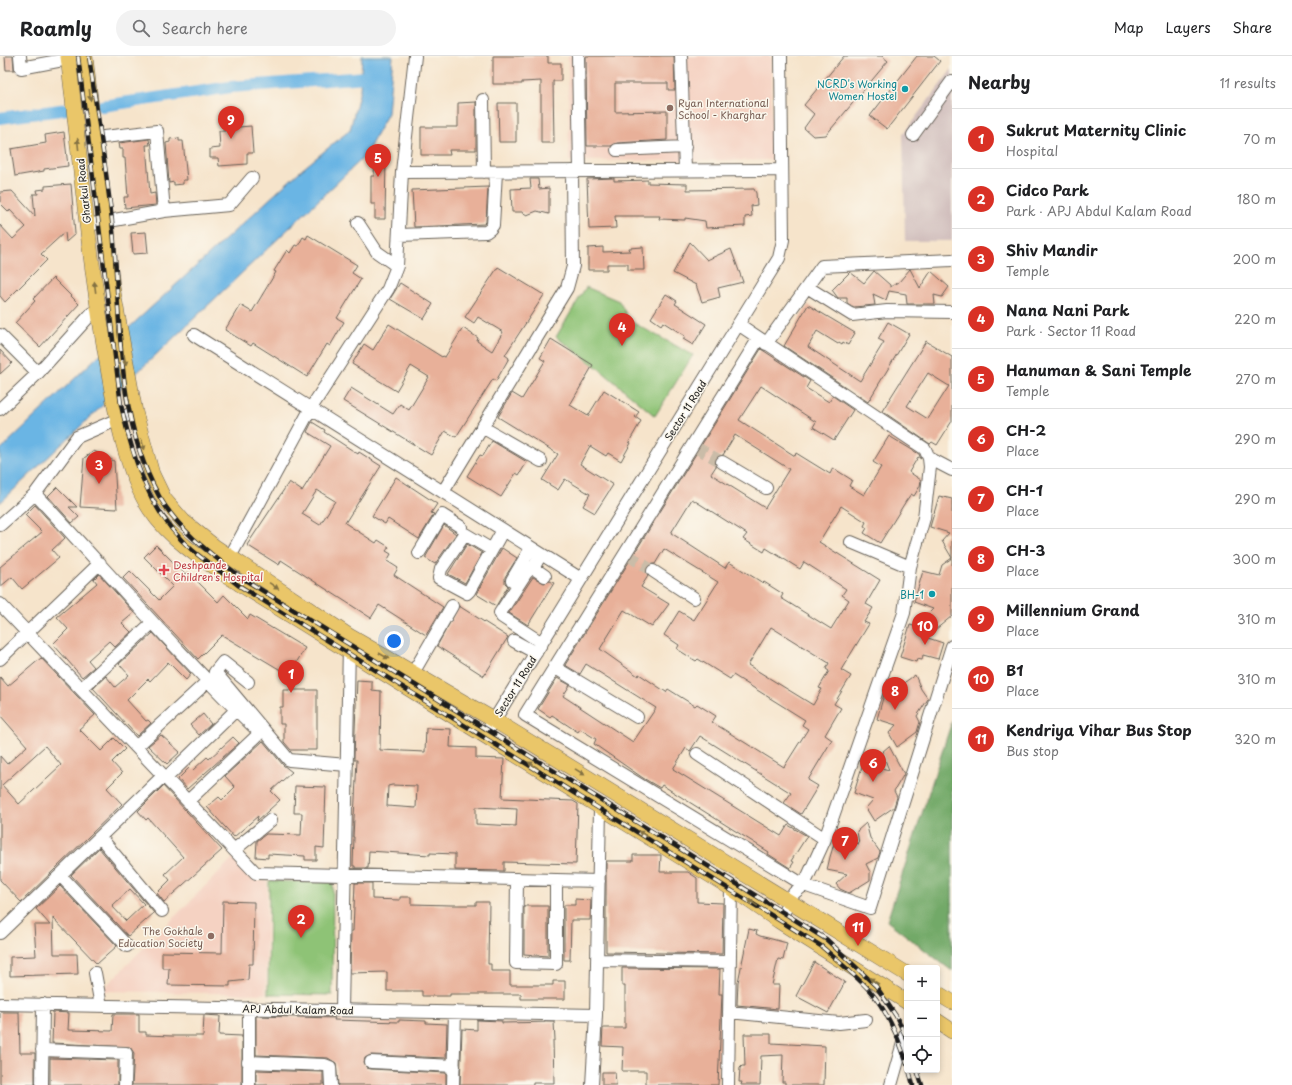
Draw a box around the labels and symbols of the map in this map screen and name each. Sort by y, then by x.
place label: NCRD's Working Women Hostel [817,76,897,103]
marker: NCRD's Working Women Hostel [900,84,910,94]
one-way arrow [87,89,93,101]
place label: Ryan International School - Kharghar [678,95,769,122]
marker: Ryan International School - Kharghar [665,103,675,113]
pin: 9 [218,106,244,139]
one-way arrow [75,138,81,150]
pin: 5 [365,144,391,177]
street label: Gharkul Road [72,157,94,224]
one-way arrow [92,281,98,293]
pin: 4 [609,313,635,346]
one-way arrow [122,354,128,366]
street label: Sector 11 Road [660,377,710,443]
one-way arrow [141,438,147,451]
pin: 3 [86,451,112,484]
place label: Deshpande Children's Hospital [173,557,263,584]
marker: Deshpande Children's Hospital [158,564,170,576]
one-way arrow [269,582,280,590]
place label: BH-1 [900,587,924,602]
marker: BH-1 [927,589,937,599]
pin: 10 [912,612,938,645]
your location [384,631,404,651]
one-way arrow [378,653,390,660]
street label: Sector 11 Road [490,653,540,719]
pin: 1 [278,660,304,693]
pin: 8 [882,677,908,710]
pin: 6 [860,749,886,782]
one-way arrow [528,761,538,769]
one-way arrow [574,769,586,776]
pin: 7 [832,827,858,860]
one-way arrow [638,830,648,838]
one-way arrow [748,899,758,907]
pin: 2 [288,905,314,938]
pin: 11 [845,913,871,946]
place label: The Gokhale Education Society [118,923,203,950]
marker: The Gokhale Education Society [206,931,216,941]
one-way arrow [868,978,880,985]
street label: APJ Abdul Kalam Road [242,1001,354,1017]

